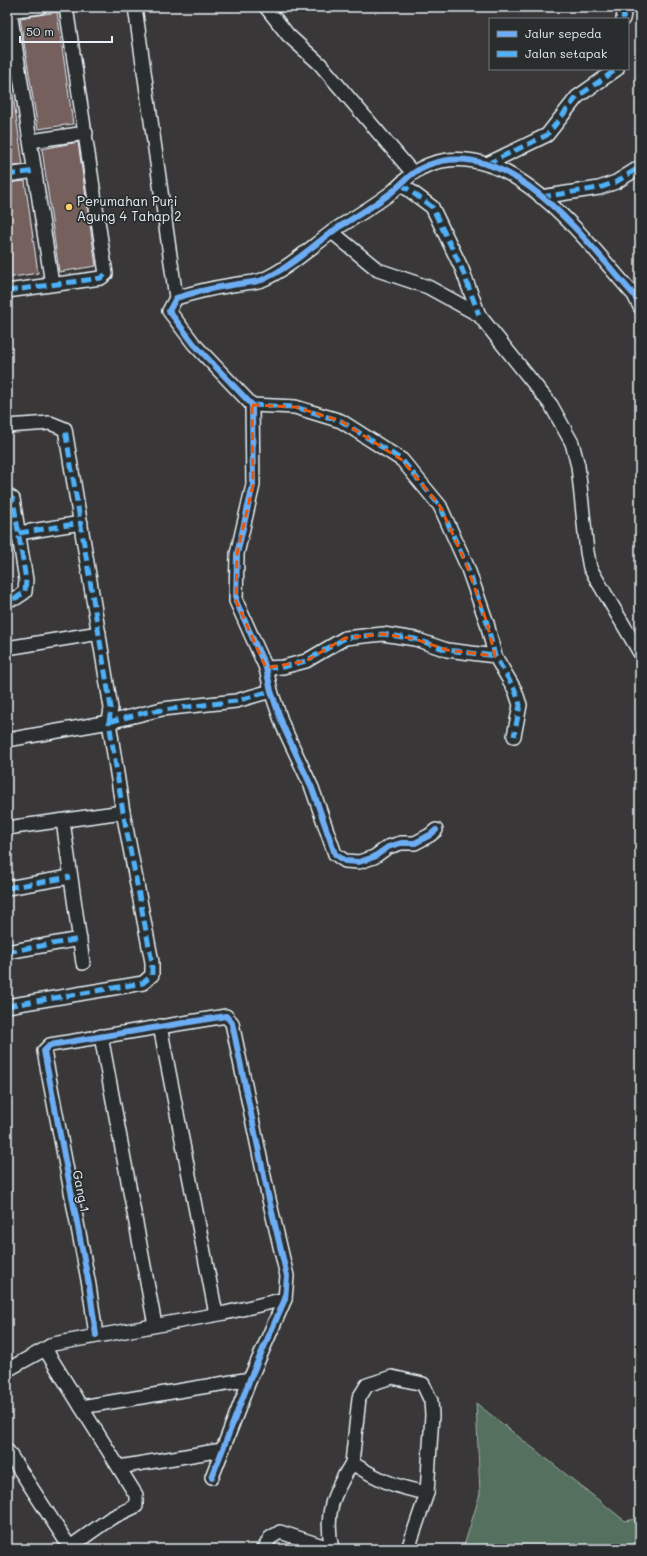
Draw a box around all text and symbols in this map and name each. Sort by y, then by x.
scale bar [20,18,112,44]
legend [489,18,629,70]
text: 50 m [26,23,54,39]
text: Jalur sepeda [525,25,602,41]
text: Jalan setapak [525,45,607,61]
place label: Perumahan Puri Agung 4 Tahap 2 [77,192,182,224]
marker: Perumahan Puri Agung 4 Tahap 2 [64,202,74,212]
street label: Gang 1 [70,1169,94,1213]

